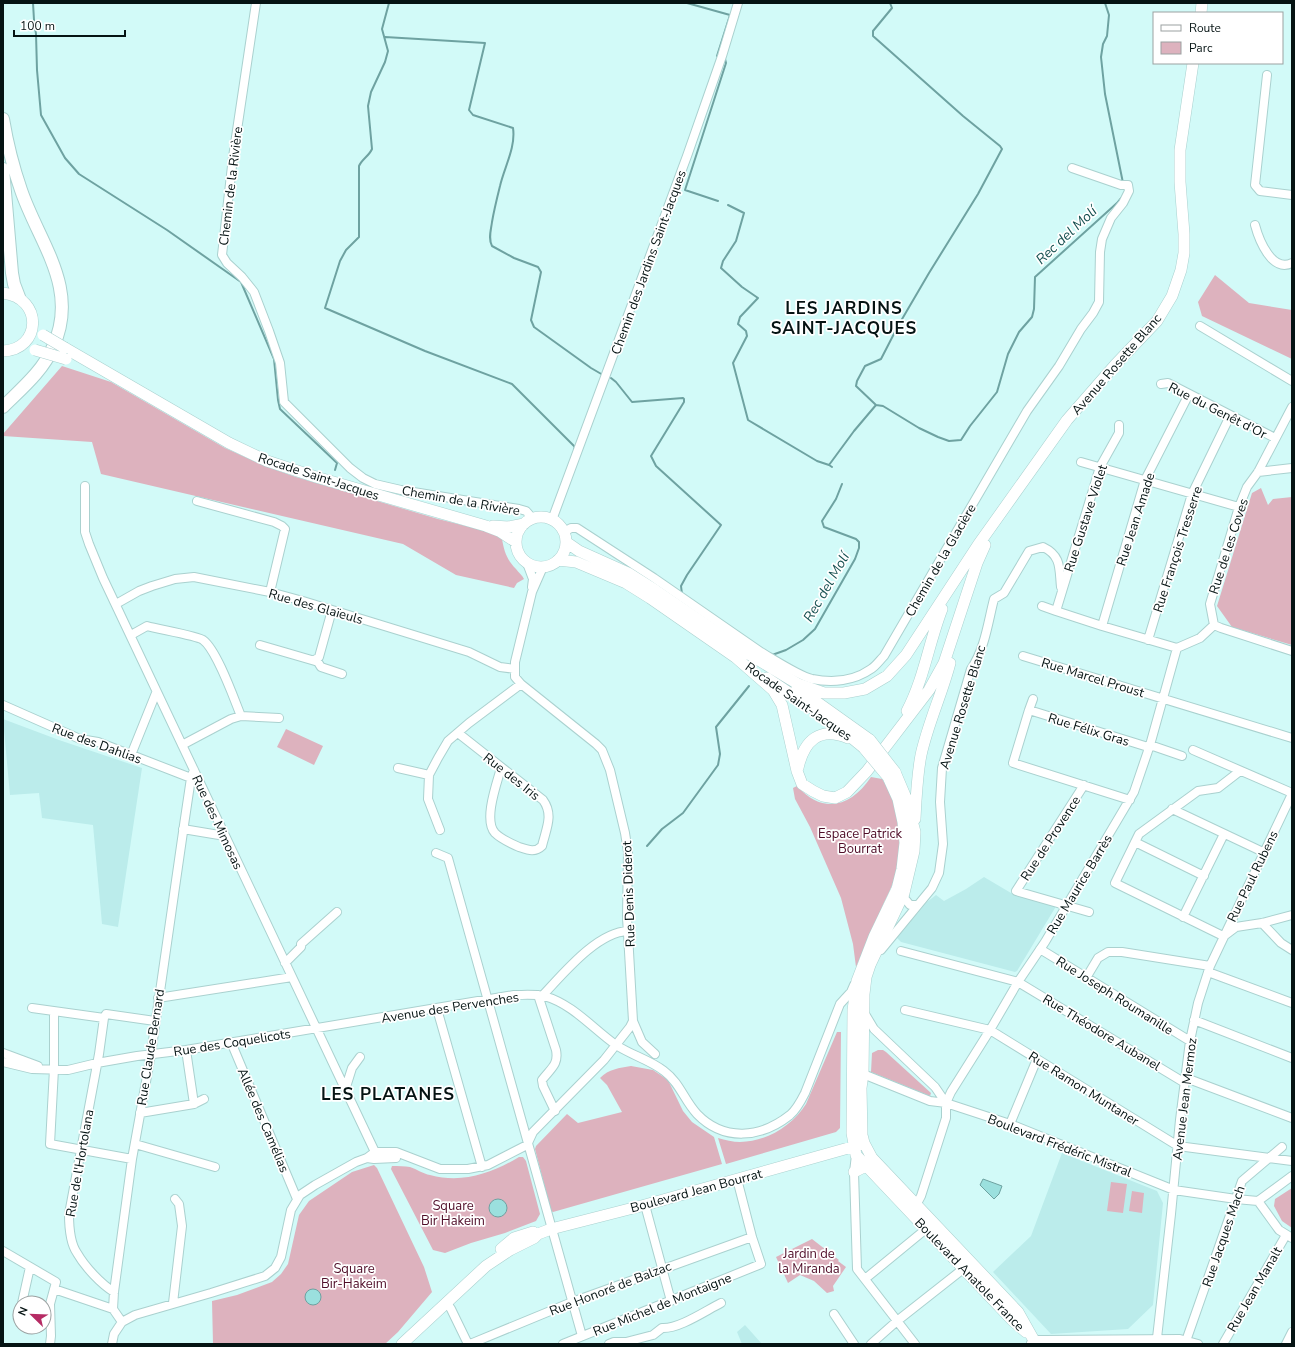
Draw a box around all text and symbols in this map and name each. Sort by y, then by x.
scale bar [14,12,125,38]
legend [1153,12,1283,64]
text: 100 m [20,18,55,34]
text: Route [1189,20,1221,36]
text: Parc [1189,40,1213,56]
street label: Chemin de la Rivière [215,126,247,247]
street label: Chemin des Jardins Saint-Jacques [607,168,691,357]
water label: Rec del Molí [1032,200,1103,269]
district label: LES JARDINS SAINT-JACQUES [771,297,917,340]
street label: Avenue Rosette Blanc [1068,310,1166,419]
street label: Rue du Genêt d'Or [1165,378,1270,444]
street label: Rocade Saint-Jacques [256,449,382,505]
street label: Rue Gustave Violet [1060,462,1112,574]
street label: Rue Jean Amade [1112,470,1160,568]
street label: Chemin de la Rivière [400,482,521,520]
street label: Rue François Tresserre [1149,484,1207,615]
street label: Rue de les Coves [1205,496,1253,596]
street label: Chemin de la Glacière [901,501,981,620]
water label: Rec del Molí [799,547,855,625]
street label: Rue des Glaïeuls [266,585,365,629]
street label: Avenue Rosette Blanc [936,643,990,771]
street label: Rue Marcel Proust [1039,654,1147,702]
street label: Rocade Saint-Jacques [742,658,855,745]
street label: Rue Félix Gras [1046,709,1132,751]
street label: Rue des Dahlias [49,719,144,769]
street label: Rue des Iris [479,749,544,805]
street label: Rue des Mimosas [187,772,247,873]
street label: Rue de Provence [1017,793,1085,884]
park label: Espace Patrick Bourrat [818,825,902,858]
street label: Rue Paul Rubens [1223,828,1283,925]
street label: Rue Maurice Barrès [1043,831,1117,938]
street label: Rue Denis Diderot [618,840,640,947]
street label: Rue Joseph Roumanille [1052,952,1177,1039]
street label: Rue Claude Bernard [133,988,169,1107]
street label: Avenue des Pervenches [380,988,520,1028]
street label: Rue Théodore Aubanel [1039,990,1164,1075]
street label: Rue des Coquelicots [172,1025,292,1061]
street label: Avenue Jean Mermoz [1169,1037,1201,1161]
street label: Rue Ramon Muntaner [1025,1048,1142,1130]
street label: Allée des Camélias [233,1065,293,1175]
district label: LES PLATANES [321,1083,455,1106]
street label: Rue de l'Hortolana [62,1108,98,1218]
street label: Boulevard Frédéric Mistral [985,1110,1134,1182]
street label: Boulevard Jean Bourrat [628,1165,765,1217]
street label: Rue Jacques Mach [1198,1183,1250,1289]
park label: Square Bir Hakeim [421,1197,485,1230]
street label: Boulevard Anatole France [910,1214,1028,1335]
street label: Rue Jean Manalt [1223,1243,1287,1335]
park label: Jardin de la Miranda [778,1245,840,1278]
street label: Rue Honoré de Balzac [547,1257,674,1320]
park label: Square Bir-Hakeim [321,1260,387,1293]
street label: Rue Michel de Montaigne [590,1269,734,1341]
north arrow [12,1295,52,1335]
text: N [15,1305,32,1318]

